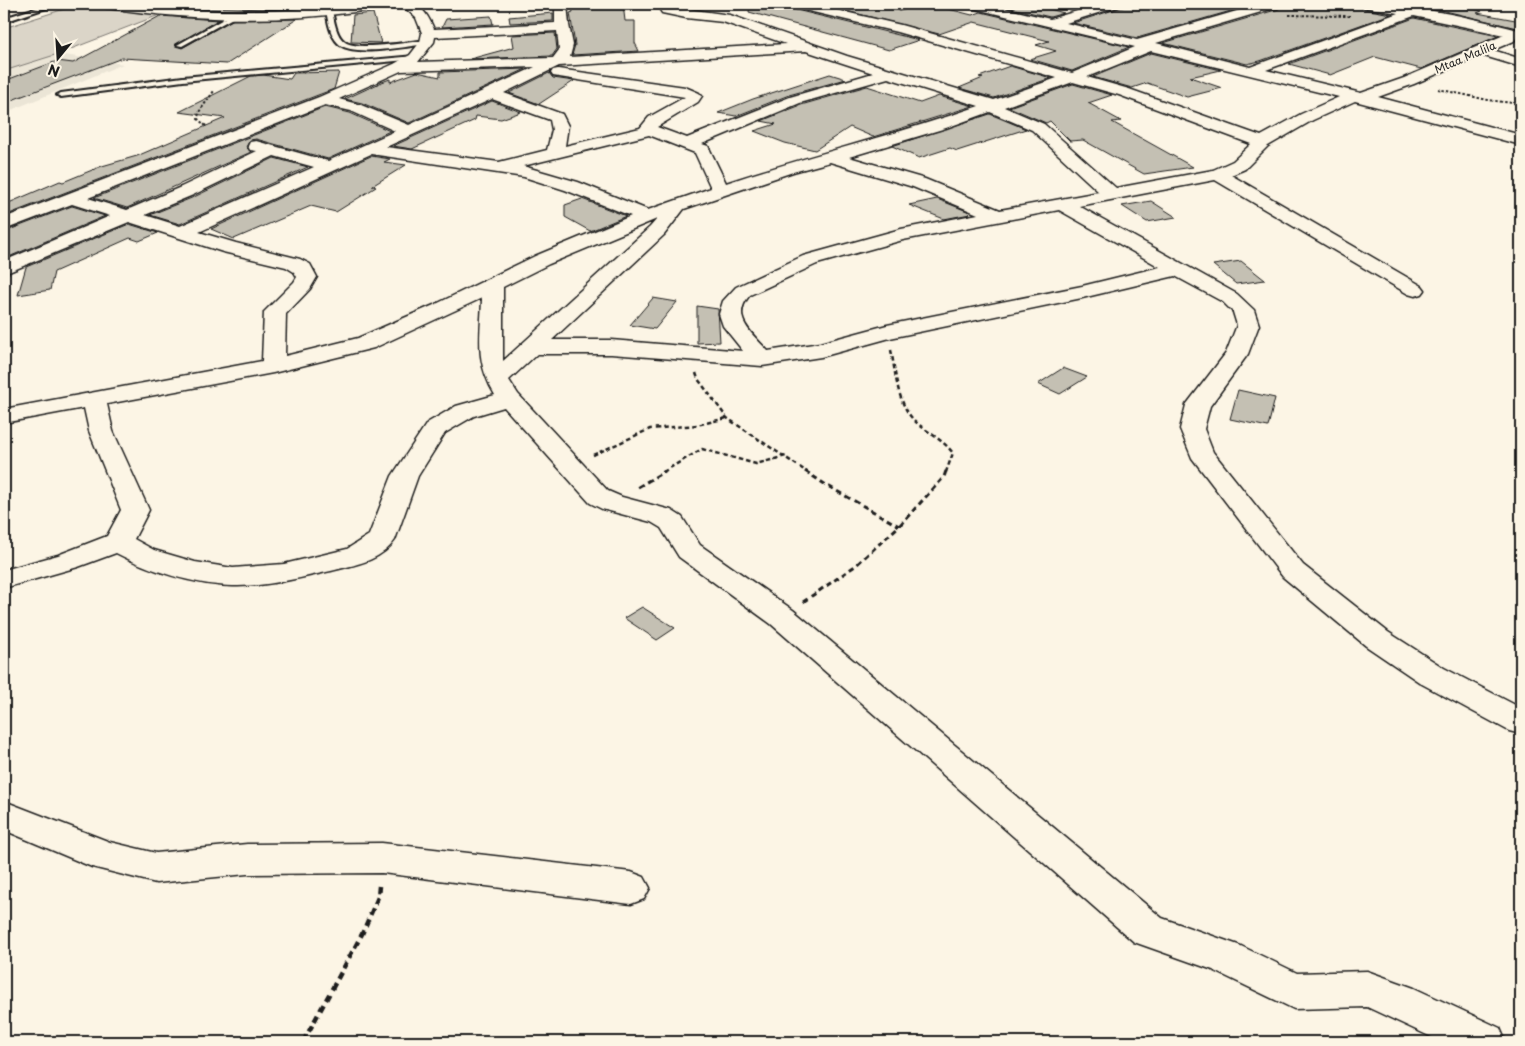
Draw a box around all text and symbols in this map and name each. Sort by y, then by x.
north arrow [32,32,82,82]
street label: Mtaa Malila [1432,36,1498,78]
text: N [45,59,62,83]

